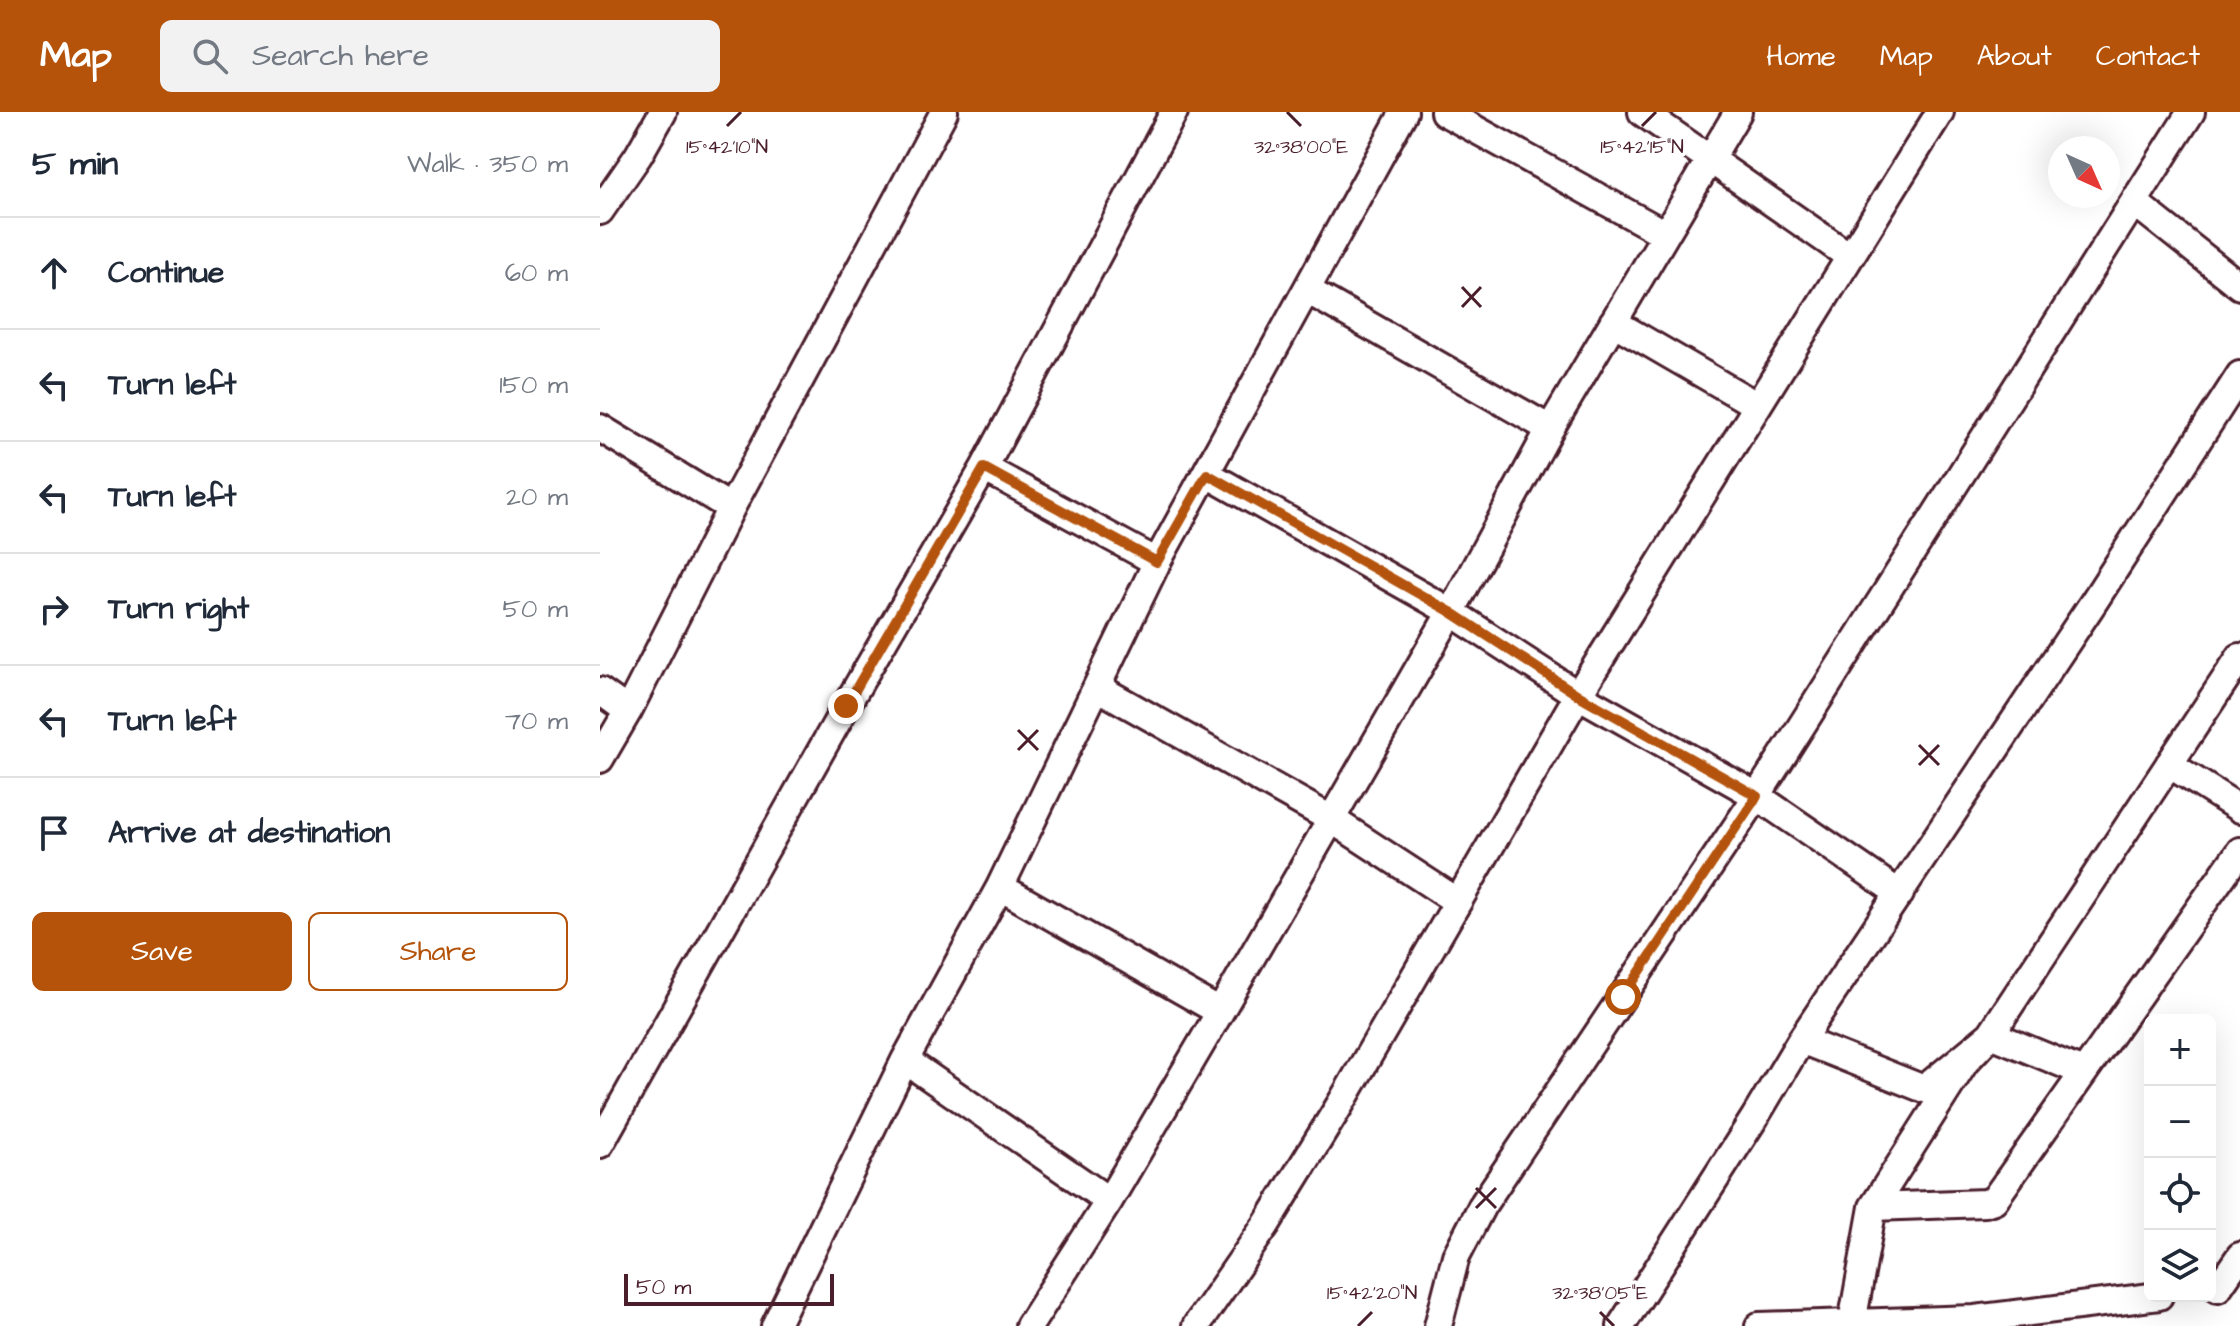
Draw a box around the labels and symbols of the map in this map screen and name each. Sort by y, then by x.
text: 15°42'10"N [686,133,768,161]
text: 32°38'00"E [1254,133,1348,161]
text: 15°42'15"N [1600,133,1684,161]
north arrow [2048,136,2120,208]
route end [828,688,864,724]
route start [1605,979,1641,1015]
scale bar [624,1270,834,1306]
text: 15°42'20"N [1327,1279,1417,1307]
text: 32°38'05"E [1552,1279,1648,1307]

